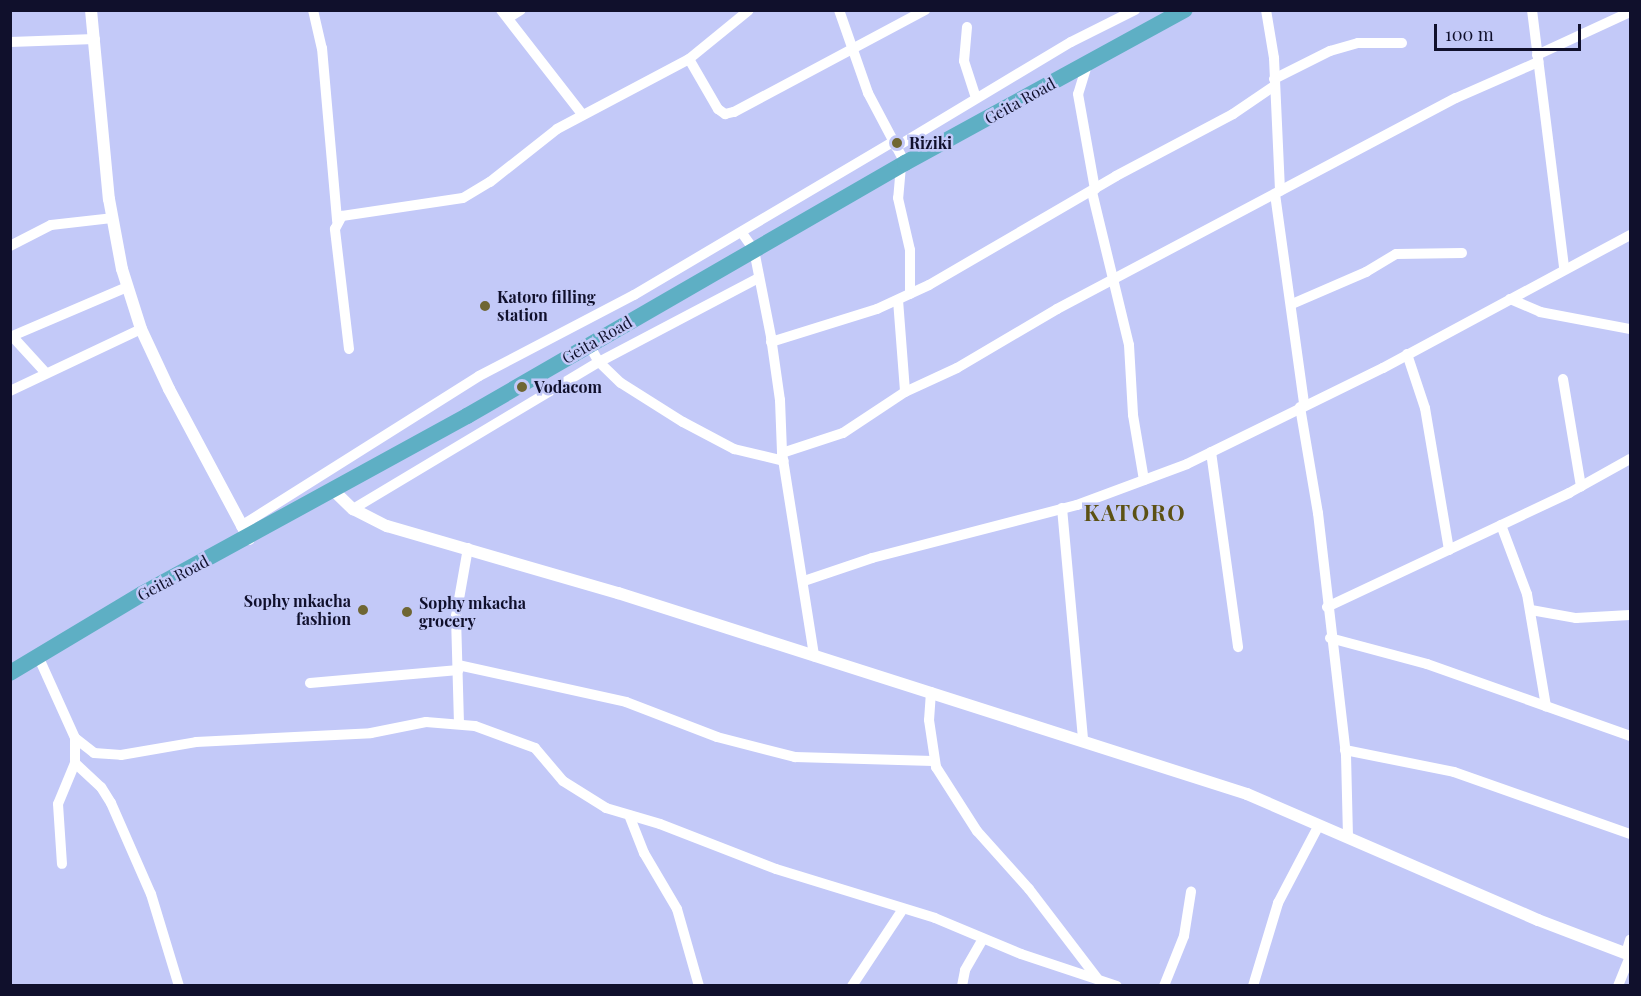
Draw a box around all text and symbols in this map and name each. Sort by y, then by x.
scale bar [1437,12,1584,50]
text: 100 m [1445,22,1494,46]
street label: Geita Road [981,74,1059,128]
place label: Riziki [909,133,952,153]
marker: Riziki [890,136,904,150]
place label: Katoro filling station [497,287,596,325]
marker: Katoro filling station [478,299,492,313]
street label: Geita Road [558,312,636,368]
place label: Vodacom [534,377,602,397]
marker: Vodacom [515,380,529,394]
district label: KATORO [1084,500,1186,526]
street label: Geita Road [134,551,212,605]
place label: Sophy mkacha fashion [243,591,351,629]
place label: Sophy mkacha grocery [419,593,527,631]
marker: Sophy mkacha fashion [356,603,370,617]
marker: Sophy mkacha grocery [400,605,414,619]

